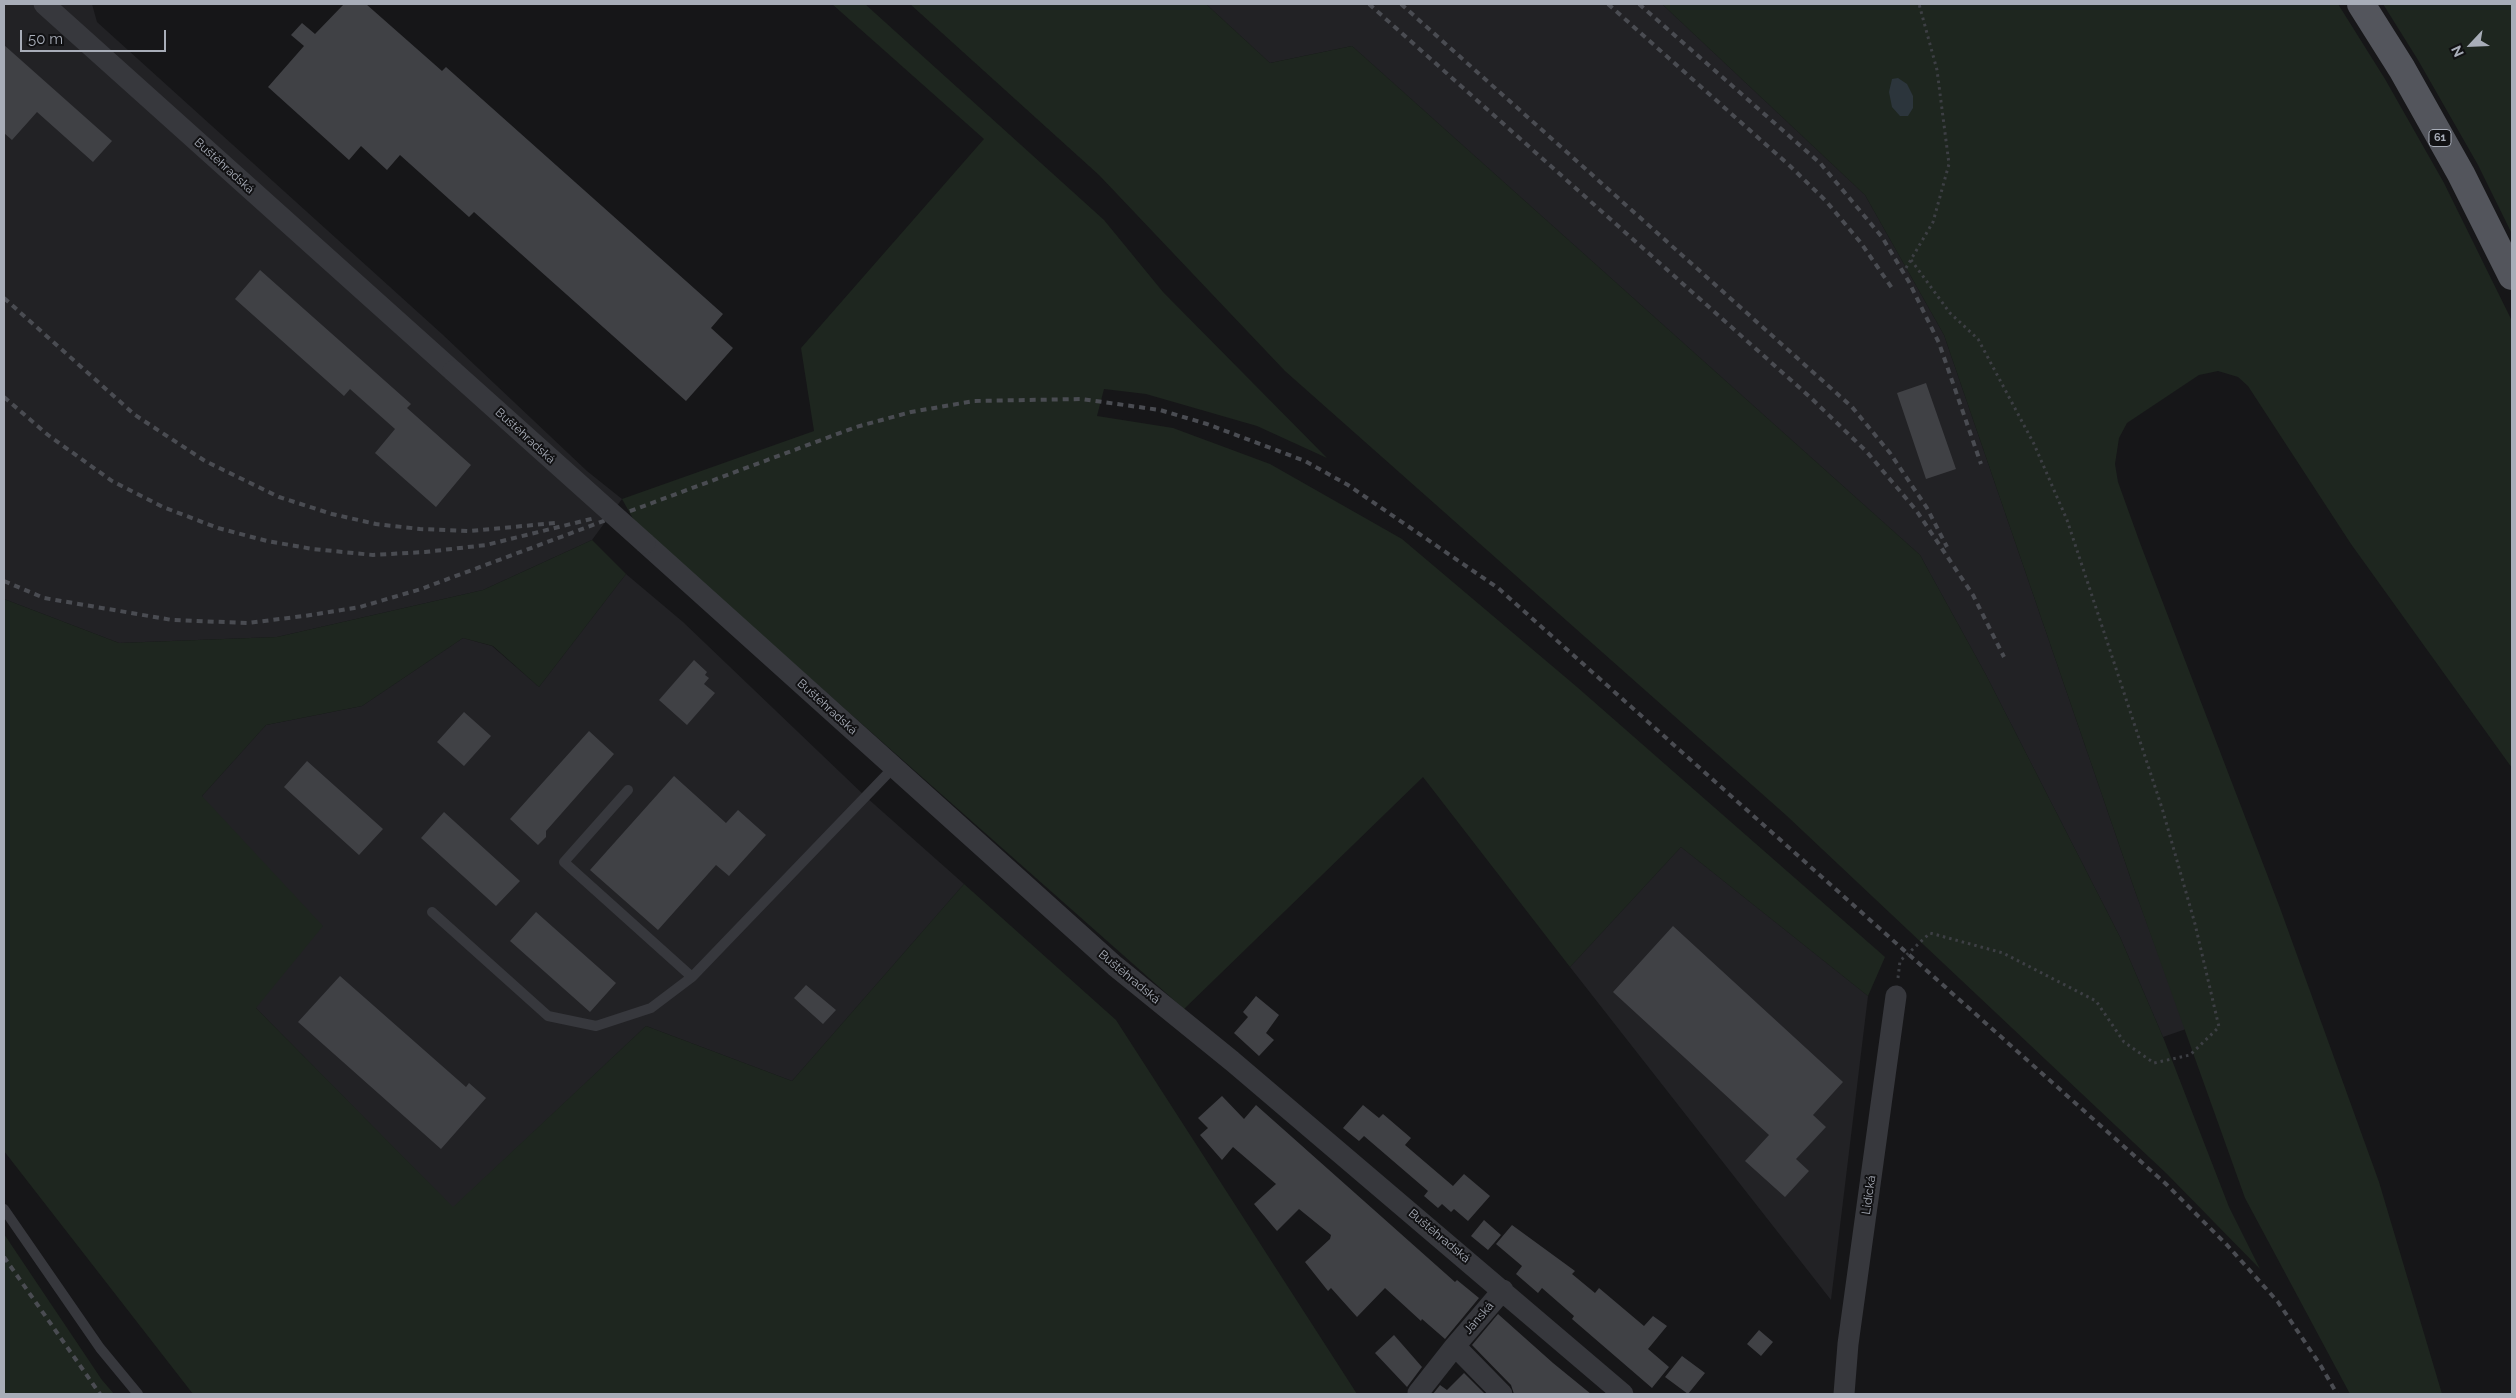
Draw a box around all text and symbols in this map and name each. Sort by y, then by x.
scale bar [22,20,169,52]
north arrow [2446,20,2496,70]
text: 50 m [28,30,63,48]
text: N [2448,43,2467,60]
road number: 61 [2429,130,2451,146]
street label: Buštěhradská [191,135,257,197]
street label: Buštěhradská [492,405,558,467]
street label: Buštěhradská [794,676,860,738]
street label: Buštěhradská [1095,947,1163,1007]
street label: Lidická [1859,1175,1879,1215]
street label: Buštěhradská [1405,1206,1473,1266]
street label: Jánská [1461,1299,1497,1337]

